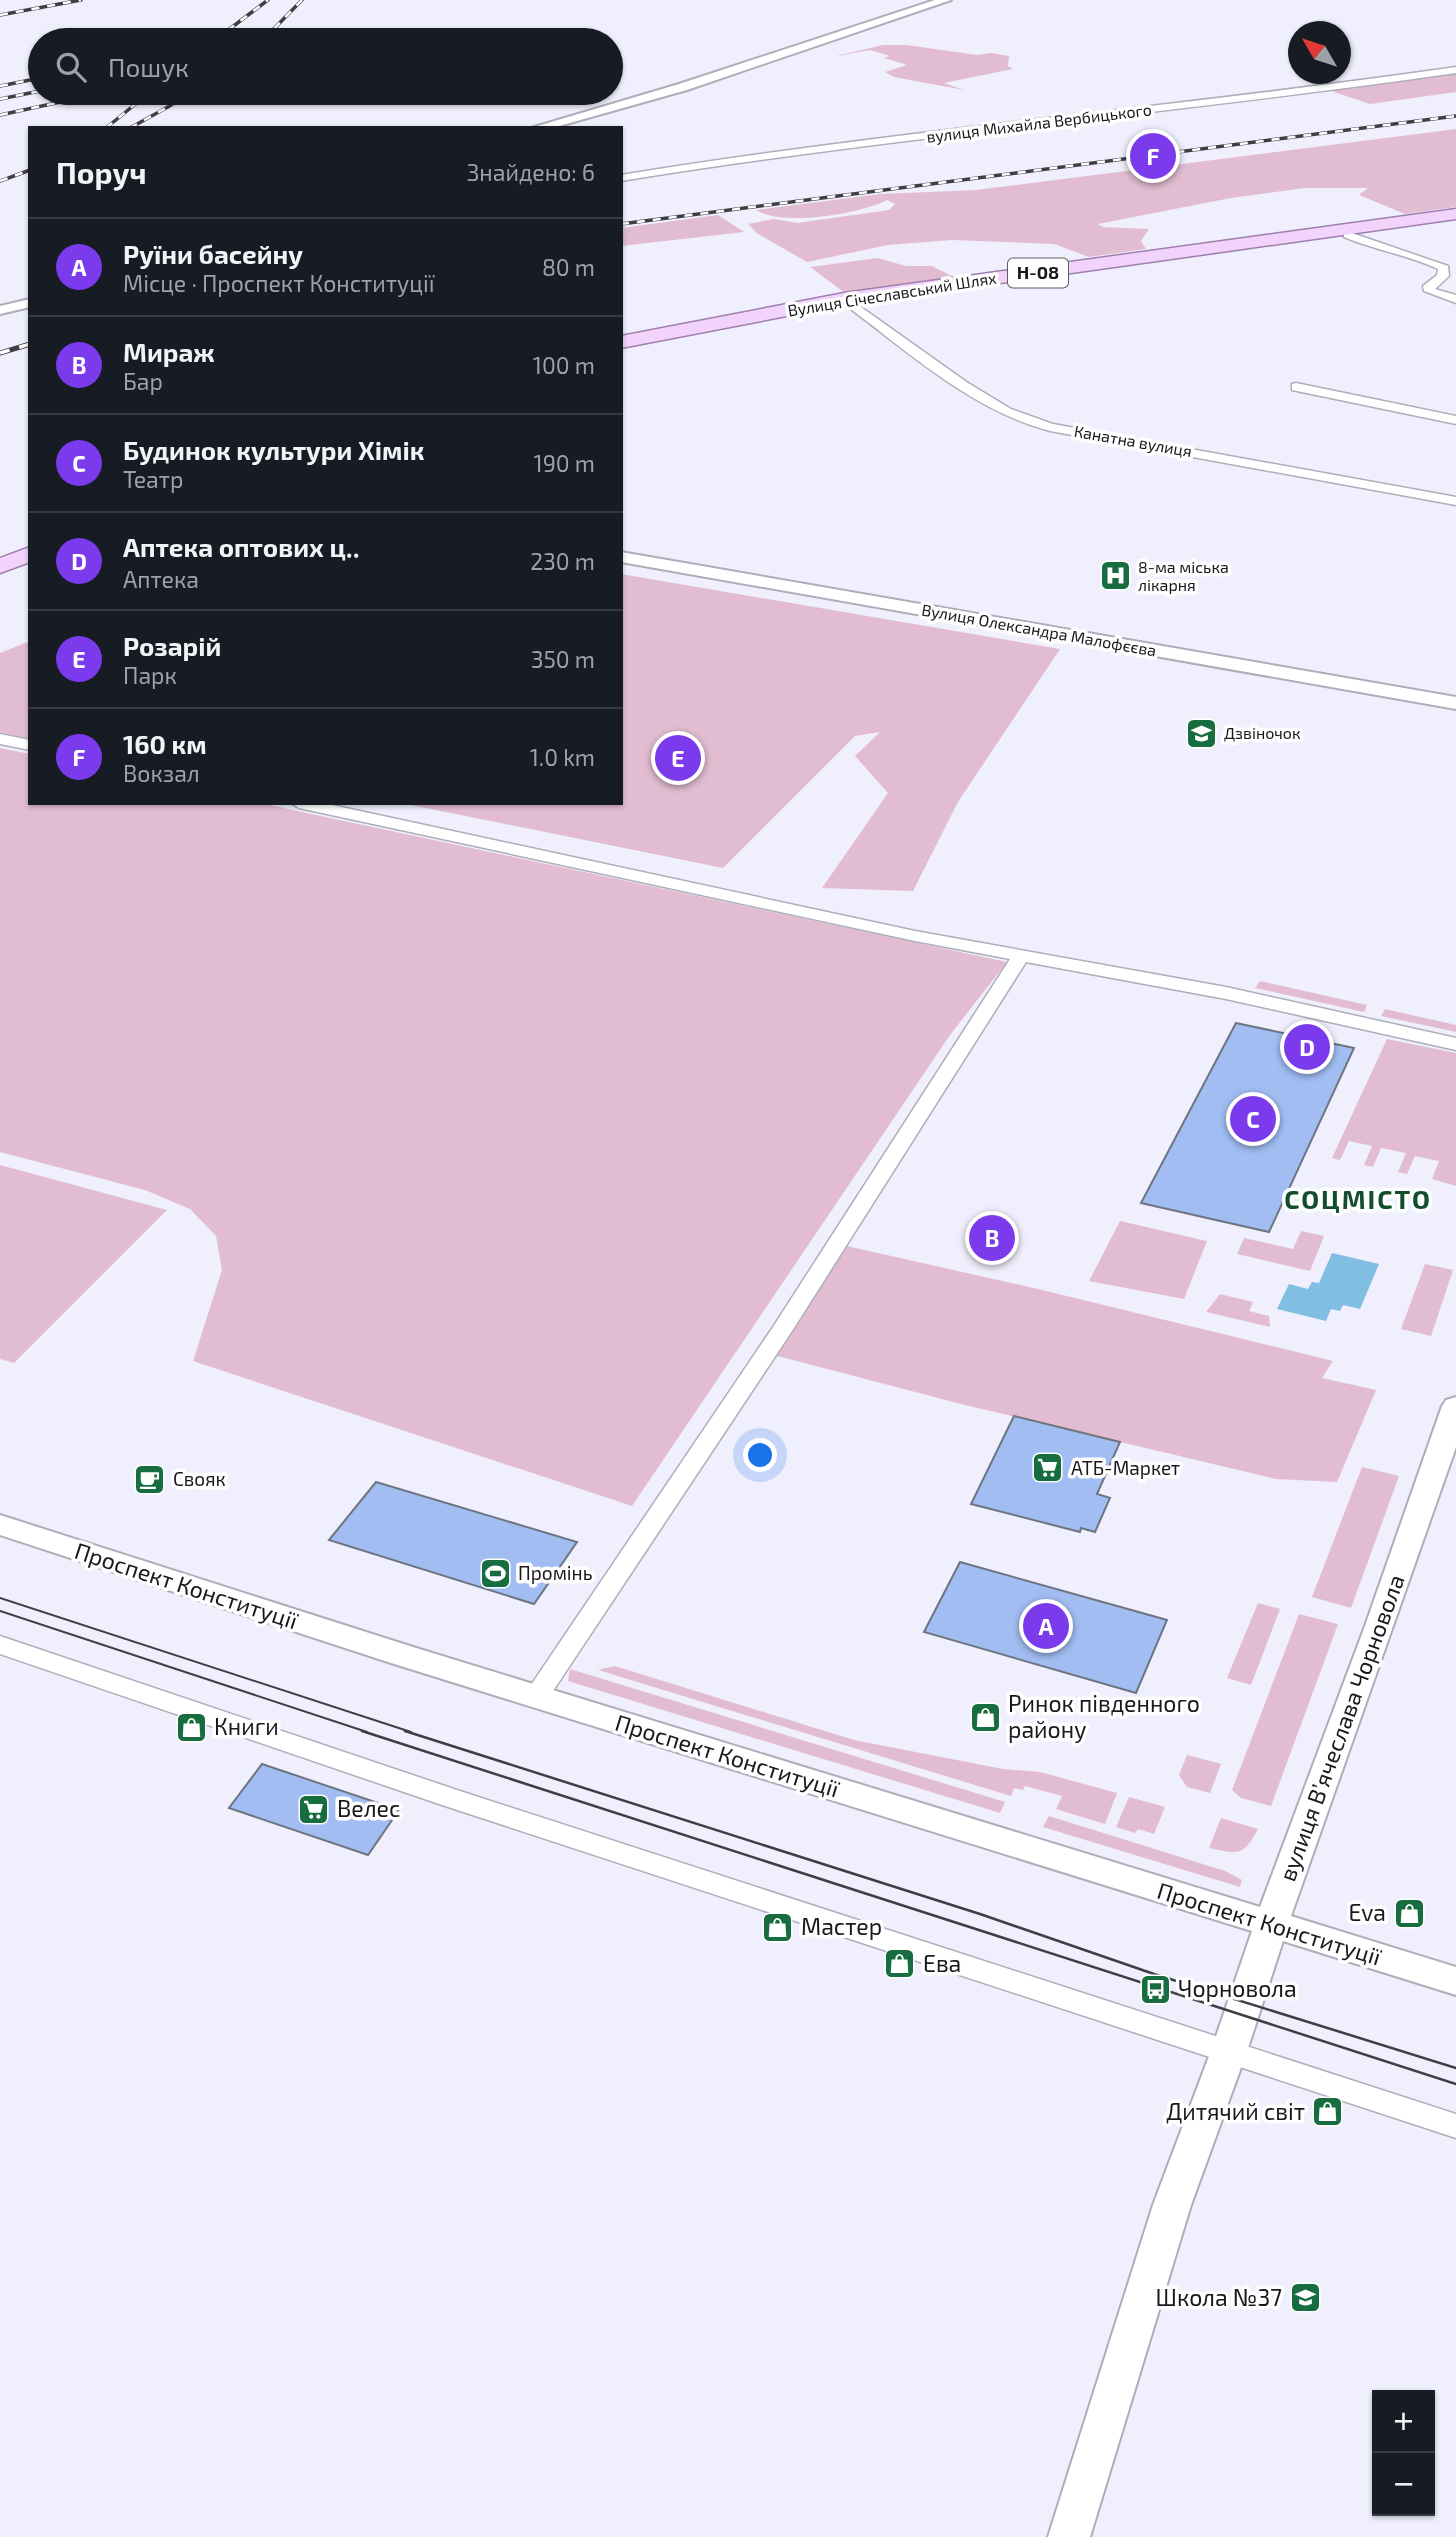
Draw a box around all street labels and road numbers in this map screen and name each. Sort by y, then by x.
street label: вулиця Михайла Вербицького [925,99,1153,147]
road number: Н-08 [1008,258,1068,288]
street label: Вулиця Січеславський Шлях [786,268,998,320]
street label: Канатна вулиця [1072,421,1194,461]
street label: Вулиця Олександра Малофєєва [920,599,1158,661]
street label: Проспект Конституції [71,1536,301,1635]
street label: вулиця Вʼячеслава Чорновола [1272,1570,1411,1885]
street label: Проспект Конституції [612,1708,843,1803]
street label: Проспект Конституції [1154,1876,1385,1971]

